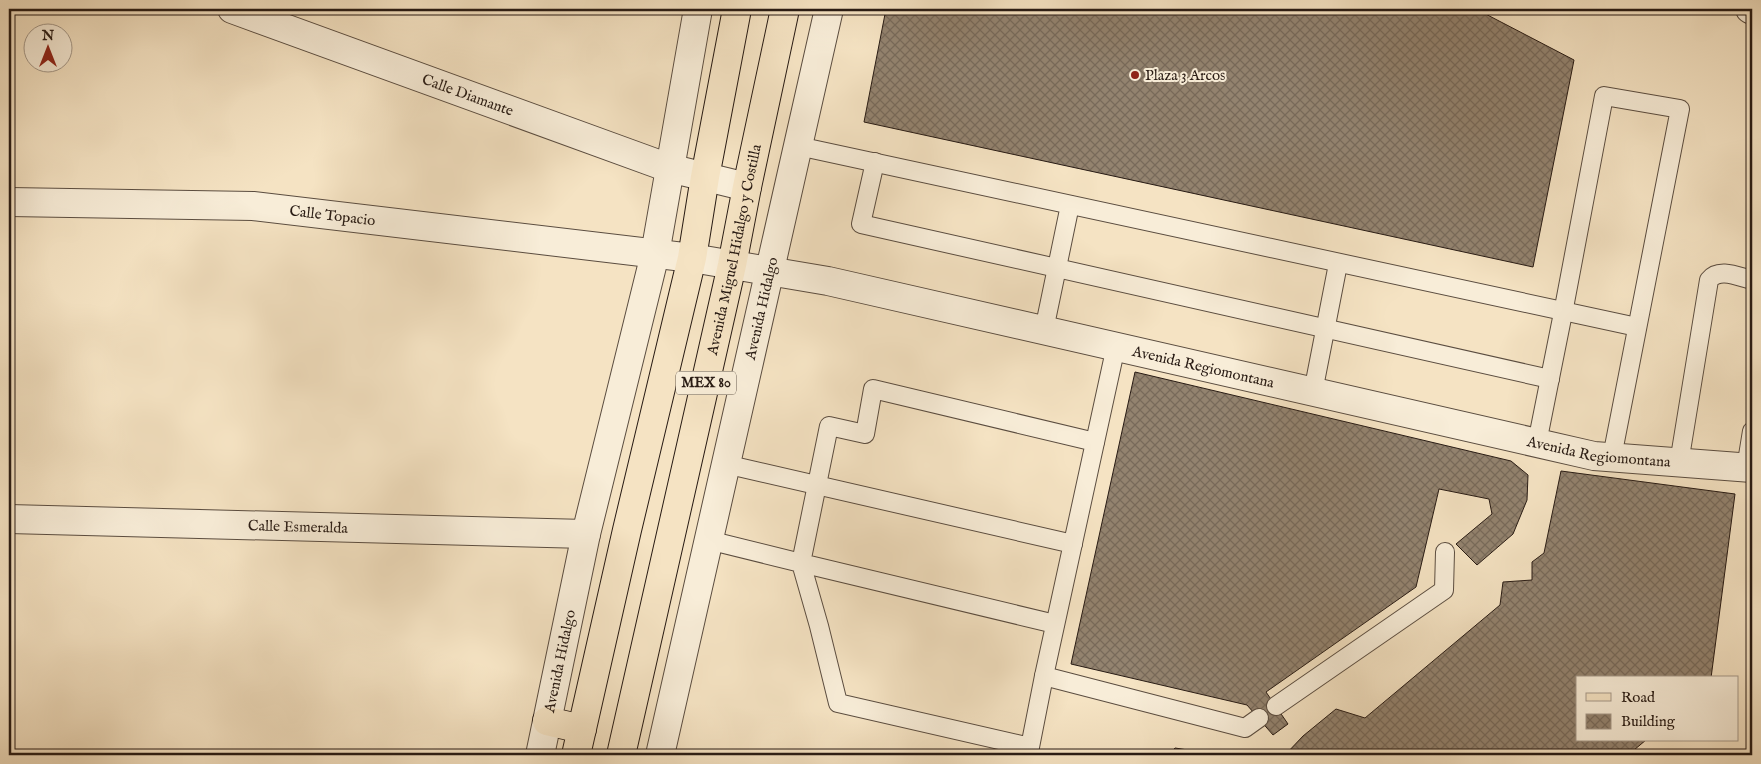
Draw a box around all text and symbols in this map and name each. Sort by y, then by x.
north arrow [22,22,72,72]
text: N [41,27,54,45]
place label: Plaza 3 Arcos [1145,66,1225,85]
street label: Calle Diamante [419,69,516,120]
marker: Plaza 3 Arcos [1129,69,1141,81]
street label: Avenida Miguel Hidalgo y Costilla [702,142,766,358]
street label: Calle Topacio [288,201,376,230]
street label: Avenida Hidalgo [740,255,782,362]
street label: Avenida Regiomontana [1129,341,1277,392]
road number: MEX 80 [676,372,736,394]
street label: Avenida Regiomontana [1524,431,1672,471]
street label: Calle Esmeralda [248,516,349,537]
street label: Avenida Hidalgo [539,608,580,715]
legend [1576,676,1738,742]
text: Road [1621,688,1656,707]
text: Building [1621,712,1676,731]

